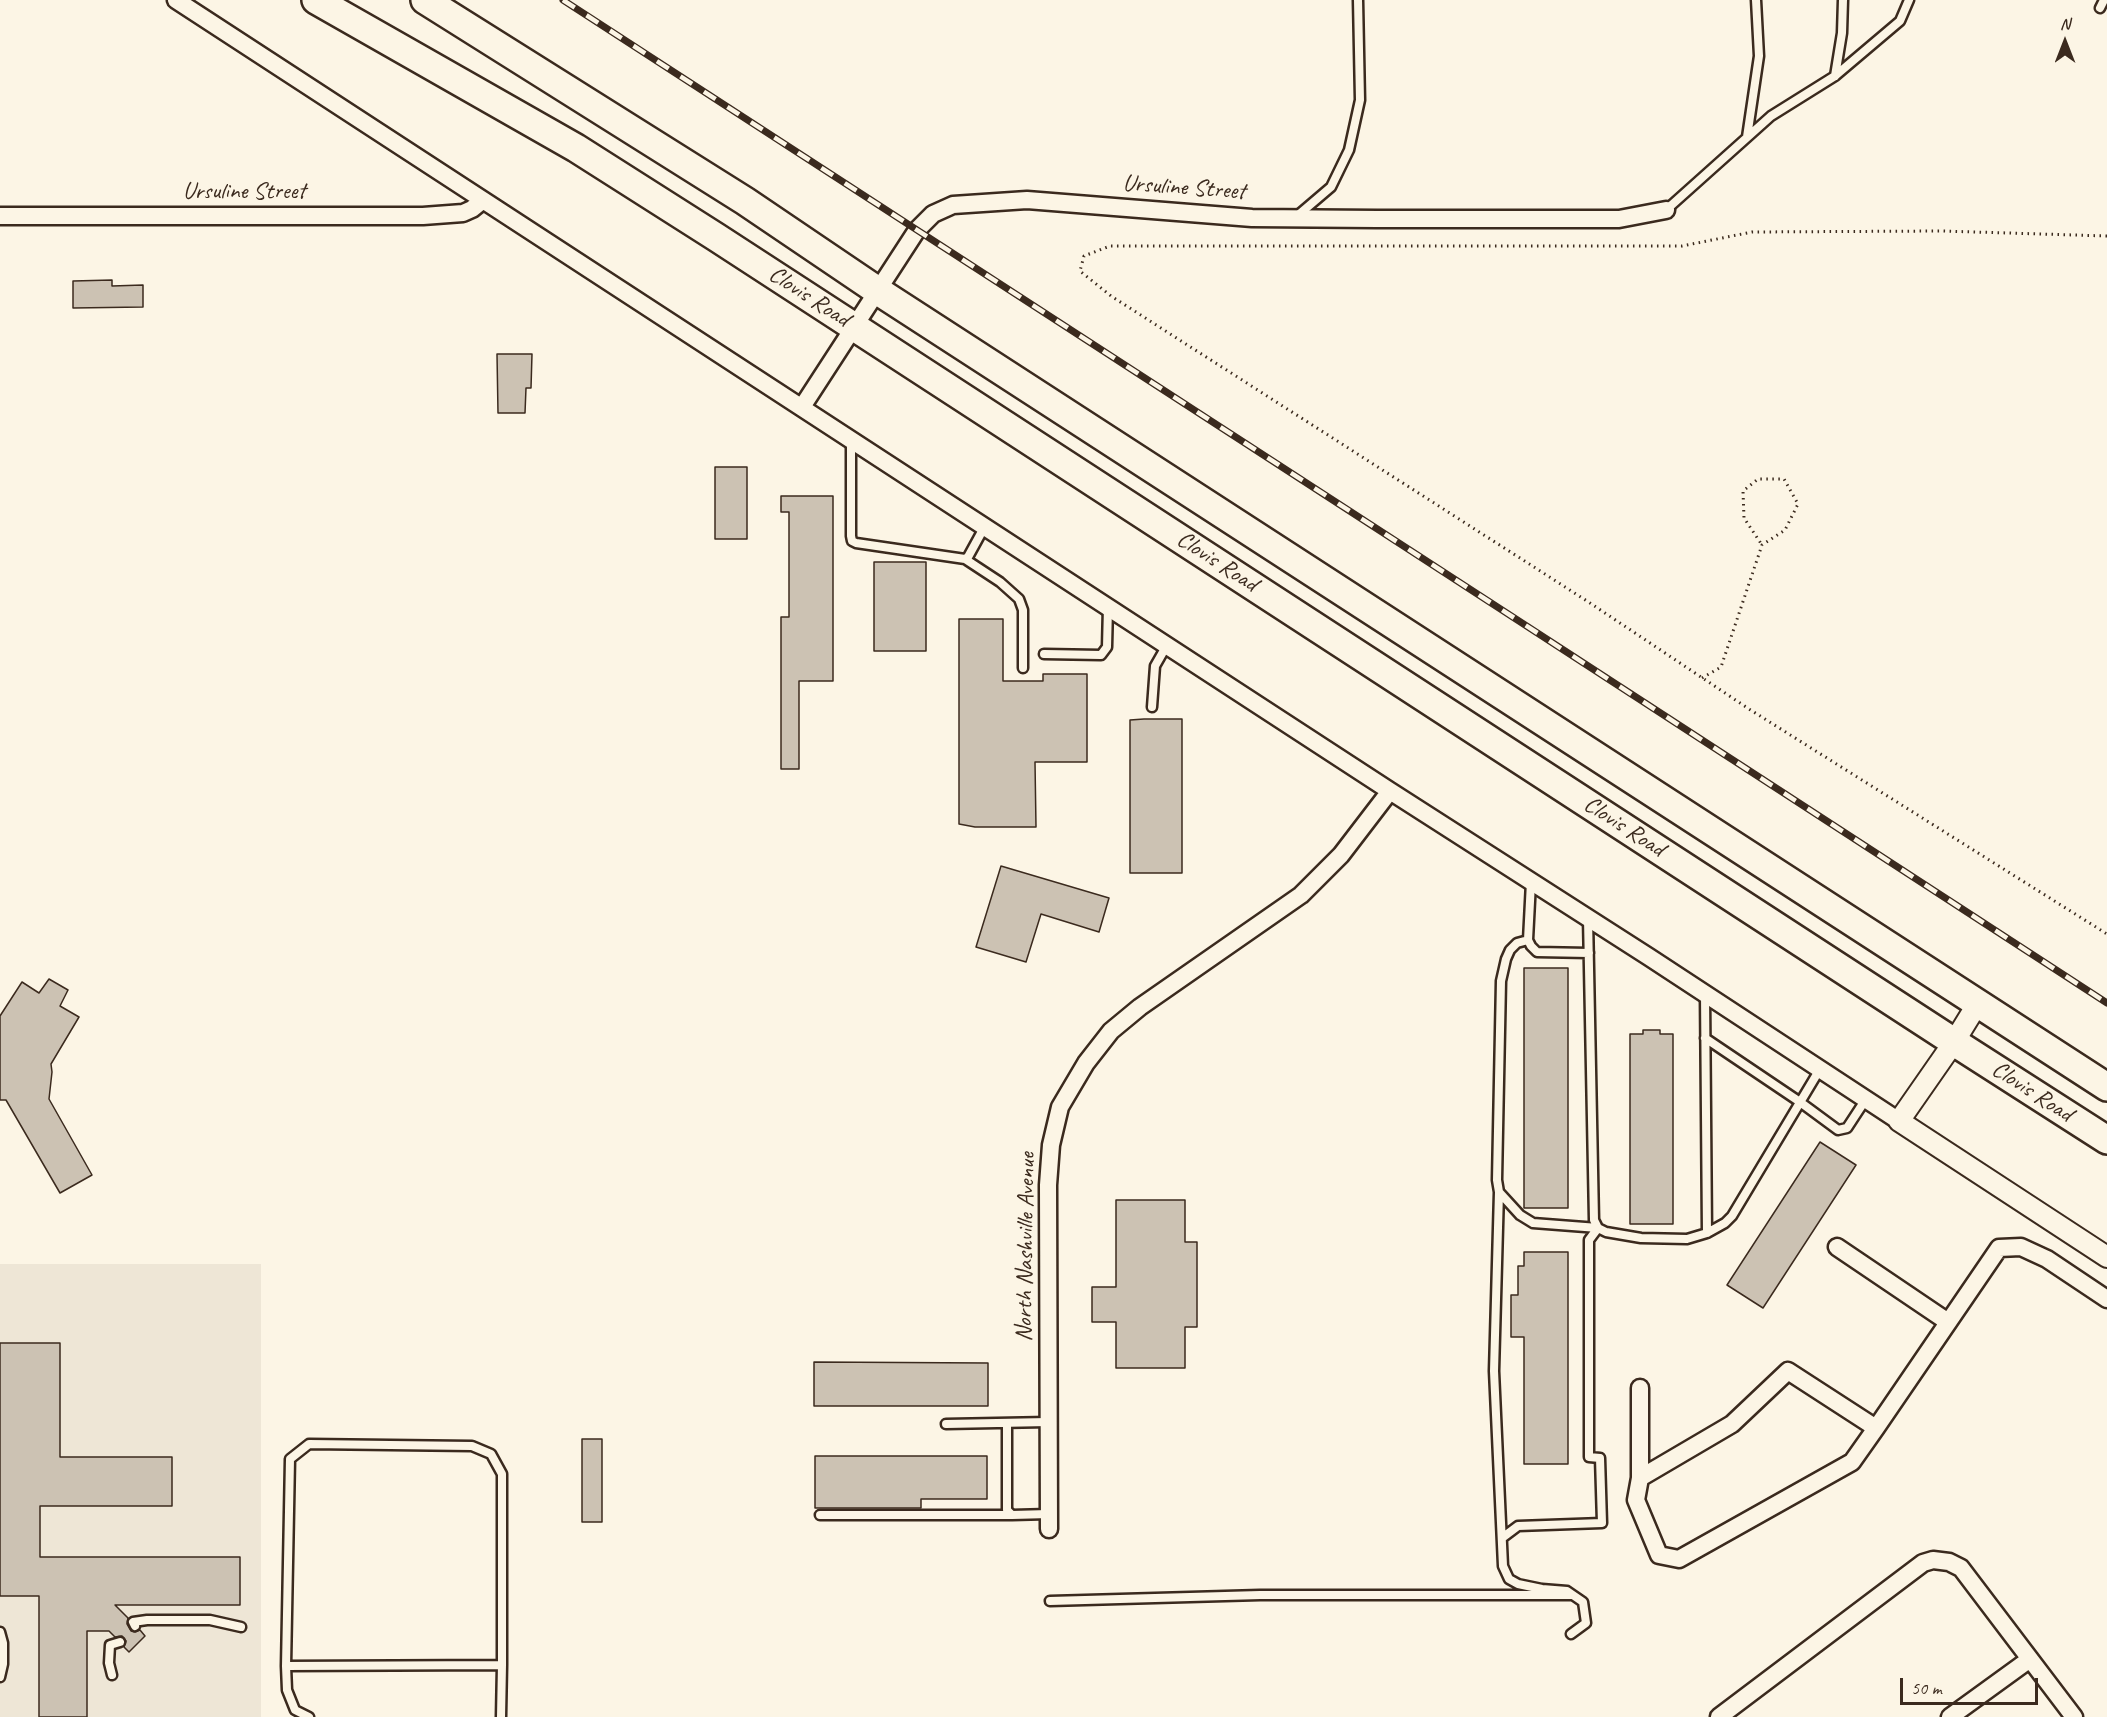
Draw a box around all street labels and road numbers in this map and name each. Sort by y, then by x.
street label: Ursuline Street [1122,169,1246,207]
street label: Ursuline Street [183,178,305,206]
street label: Clovis Road [763,260,855,334]
street label: Clovis Road [1171,525,1263,599]
street label: Clovis Road [1578,790,1670,864]
street label: Clovis Road [1986,1055,2078,1129]
street label: North Nashville Avenue [1010,1152,1042,1342]

